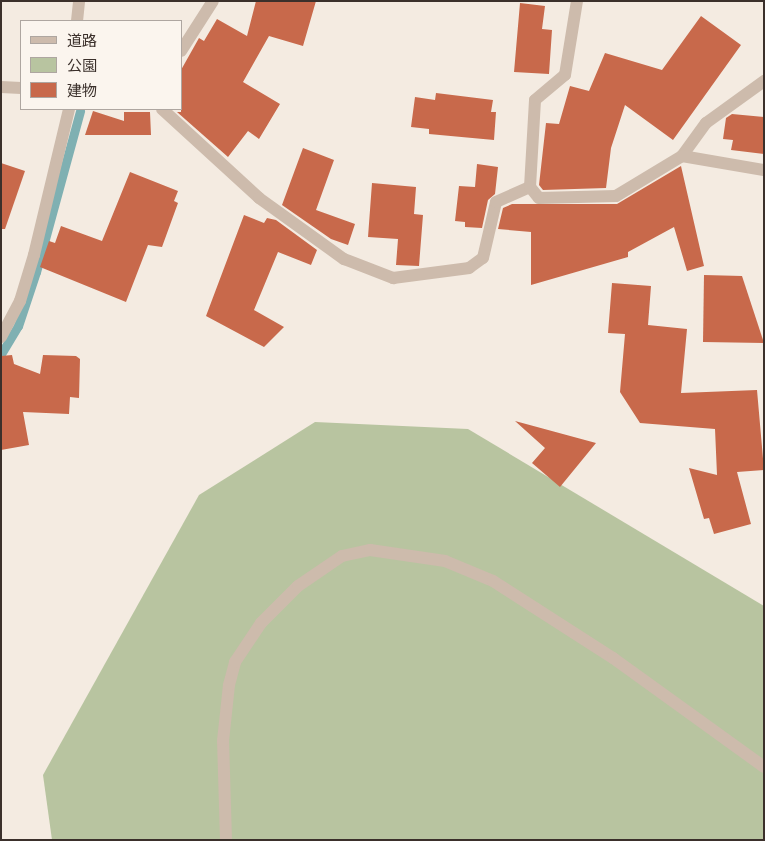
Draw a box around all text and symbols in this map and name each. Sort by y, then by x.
legend [20,20,182,110]
text: 道路 [67,32,97,49]
text: 公園 [67,57,97,74]
text: 建物 [67,82,97,99]

